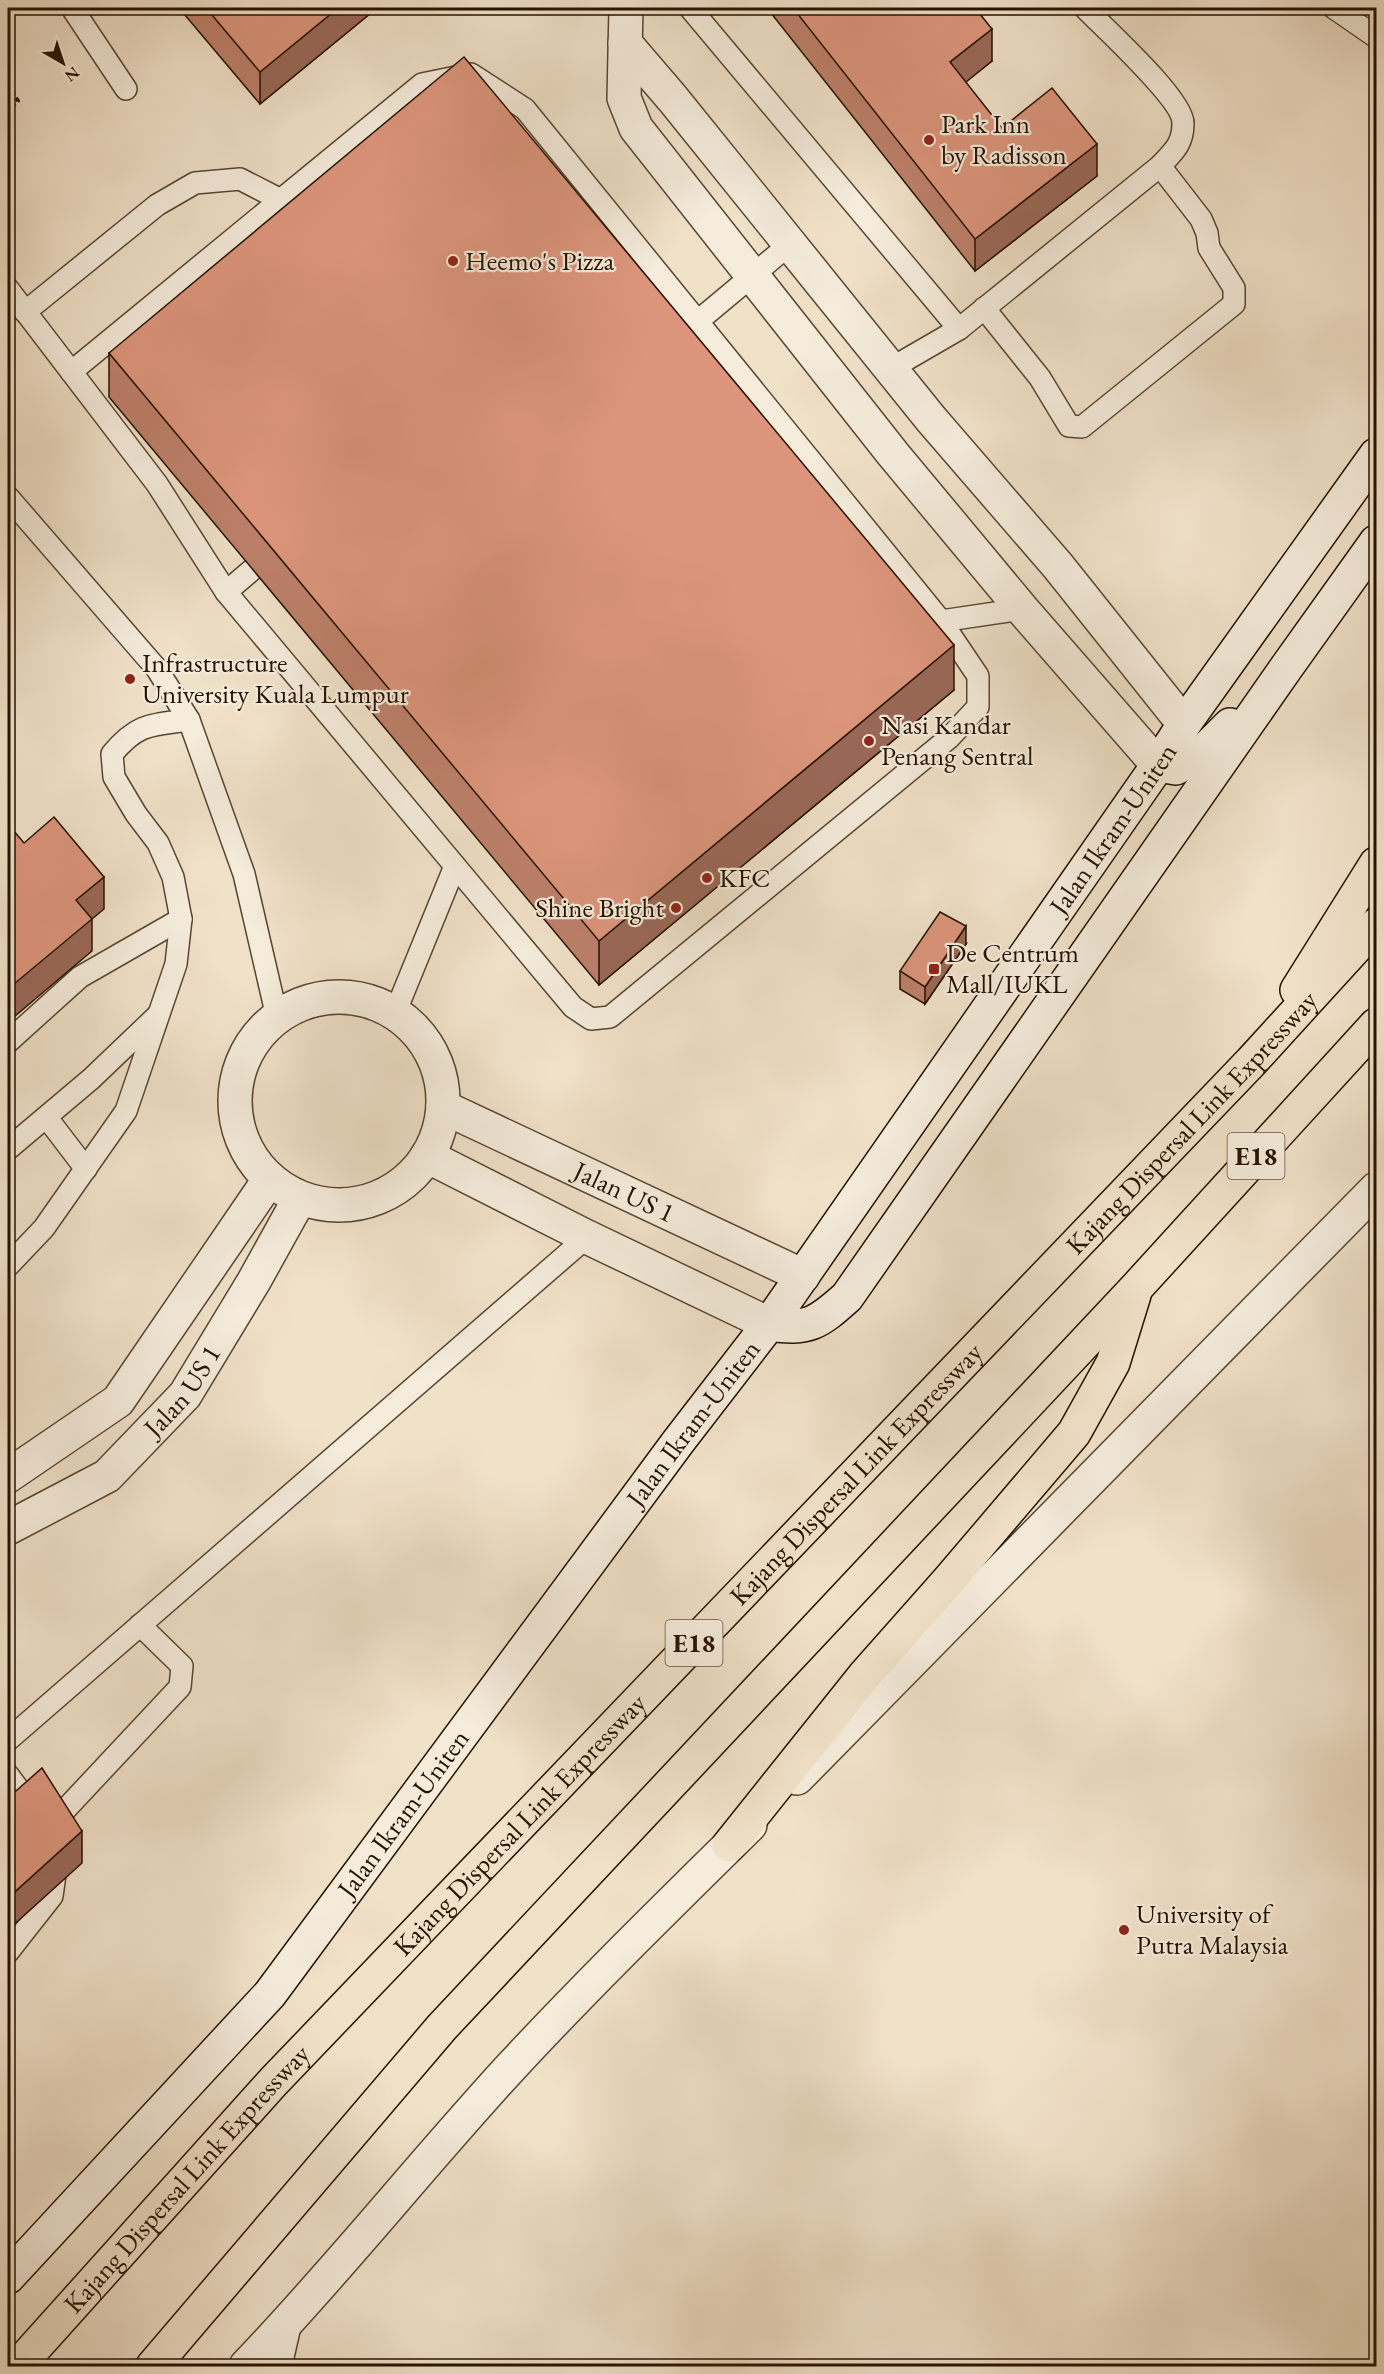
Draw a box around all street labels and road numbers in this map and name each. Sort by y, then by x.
street label: Jalan Ikram-Uniten [1040,736,1184,923]
street label: Kajang Dispersal Link Expressway [1058,983,1325,1262]
road number: E18 [1228,1133,1284,1179]
street label: Jalan US 1 [566,1152,680,1230]
street label: Jalan Ikram-Uniten [617,1332,767,1515]
street label: Kajang Dispersal Link Expressway [722,1335,990,1612]
street label: Jalan US 1 [134,1338,228,1446]
road number: E18 [666,1620,722,1666]
street label: Kajang Dispersal Link Expressway [385,1686,653,1963]
street label: Jalan Ikram-Uniten [328,1722,477,1906]
street label: Kajang Dispersal Link Expressway [56,2036,317,2320]

